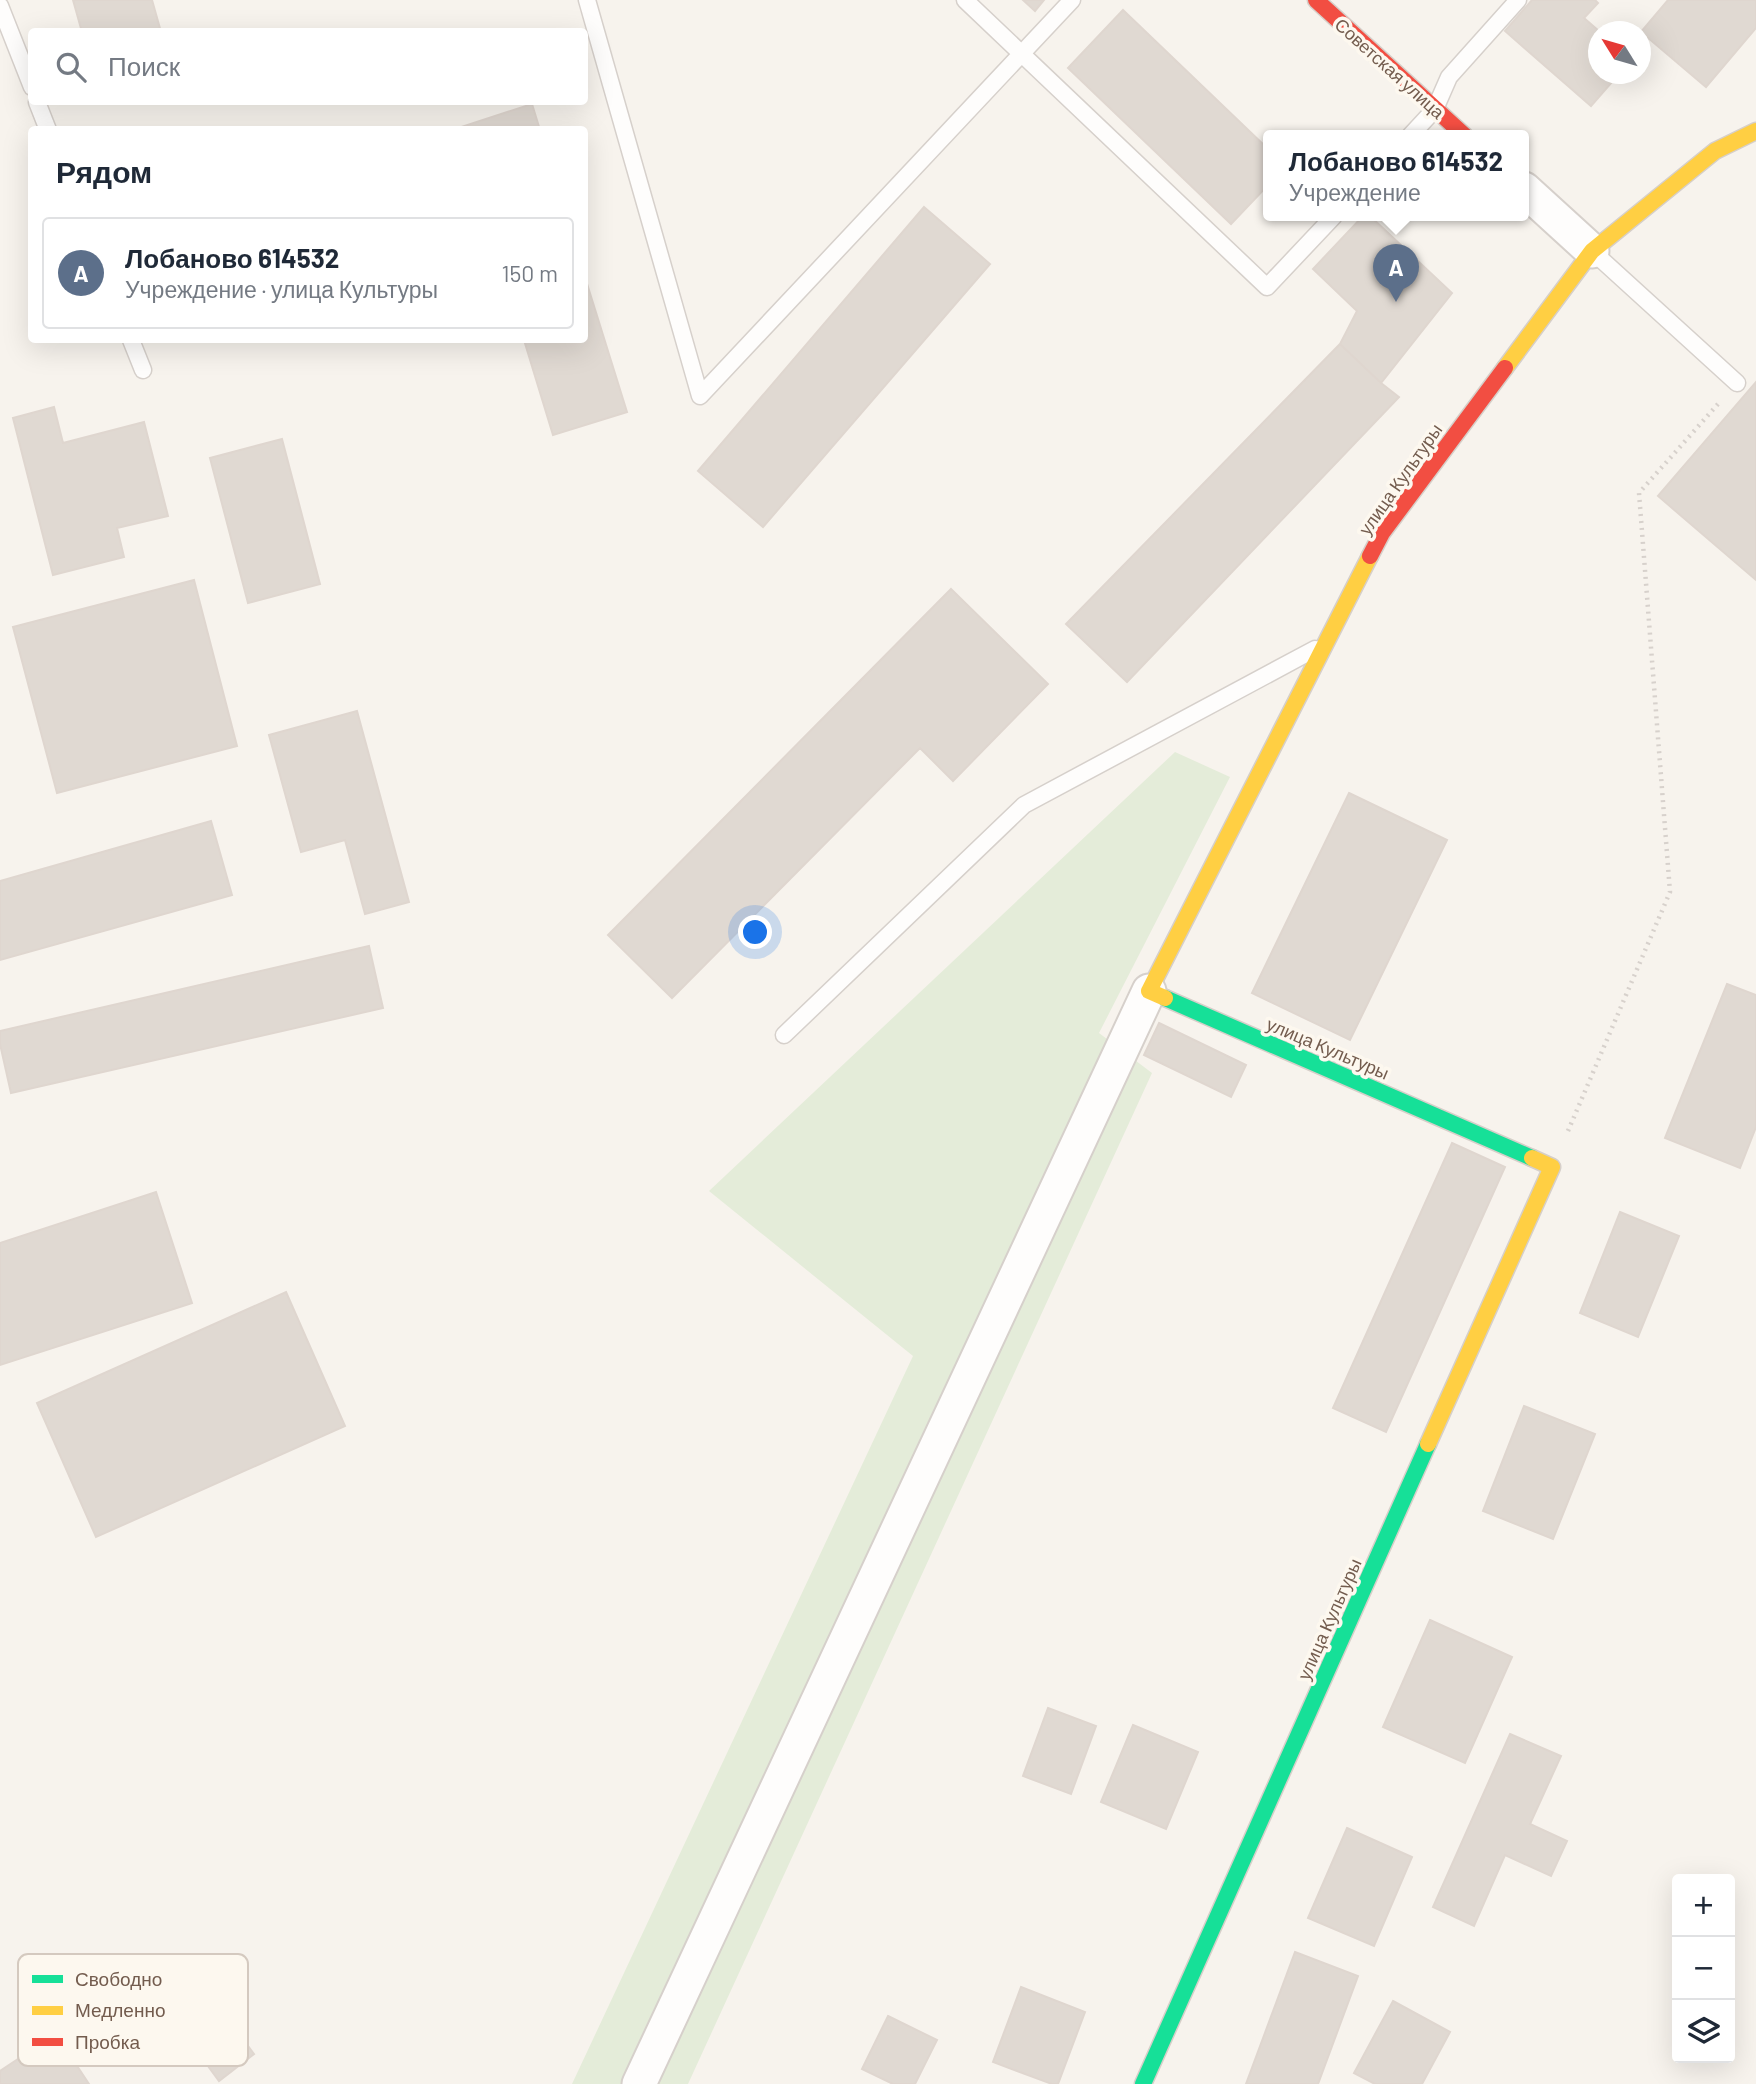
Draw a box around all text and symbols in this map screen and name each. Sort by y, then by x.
street label: Советская улица [1331,13,1450,124]
north arrow [1588,21,1651,84]
search box [28,28,588,105]
icon: search [52,48,90,86]
text: Поиск [108,50,180,81]
popup [1263,130,1529,221]
text: Лобаново 614532 [1289,145,1503,176]
text: Рядом [56,153,152,189]
text: Учреждение [1289,178,1421,206]
text: Лобаново 614532 [125,242,339,273]
pin: A [1373,244,1419,302]
text: A [73,259,89,287]
text: 150 m [502,259,558,287]
text: Учреждение · улица Культуры [125,275,438,303]
street label: улица Культуры [1353,419,1447,539]
your location [738,915,772,949]
street label: улица Культуры [1263,1012,1393,1084]
street label: улица Культуры [1292,1555,1366,1683]
map controls [1672,1874,1735,2063]
button: + [1672,1874,1735,1937]
button: − [1672,1937,1735,2000]
legend [18,1954,248,2066]
text: Свободно [75,1967,162,1990]
text: Медленно [75,1998,165,2021]
button: layers [1672,2000,1735,2063]
text: Пробка [75,2030,140,2053]

